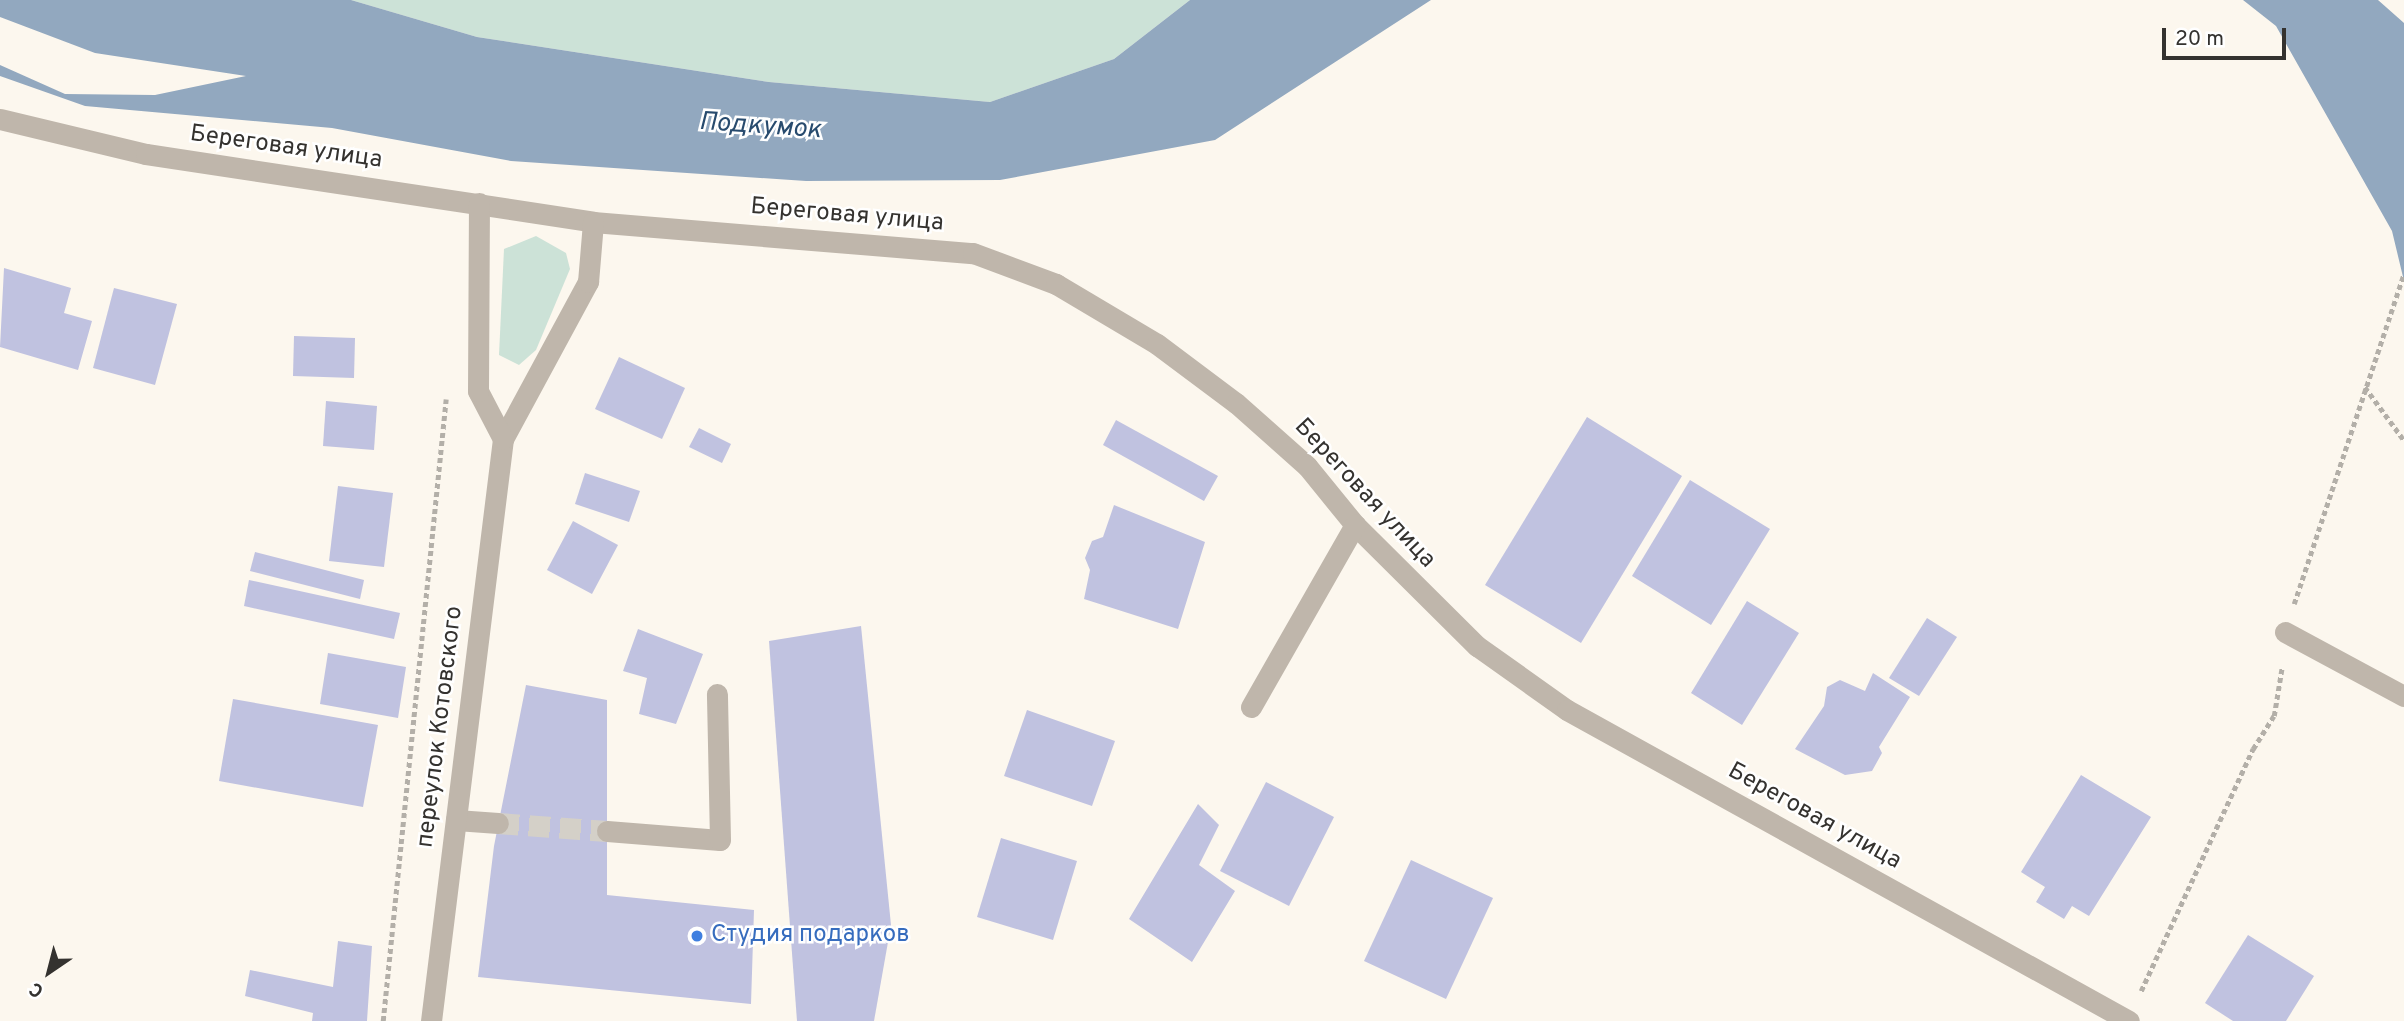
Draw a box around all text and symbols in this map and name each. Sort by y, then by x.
scale bar [2166,14,2290,58]
text: 20 m [2175,26,2224,53]
water label: Подкумок [698,107,822,147]
street label: Береговая улица [188,120,384,176]
street label: Береговая улица [749,193,945,239]
street label: Береговая улица [1287,413,1441,575]
street label: переулок Котовского [412,605,470,849]
street label: Береговая улица [1722,757,1906,877]
place label: Студия подарков [711,922,910,950]
marker: Студия подарков [689,928,705,944]
north arrow [14,937,84,1007]
text: С [25,976,49,1003]

